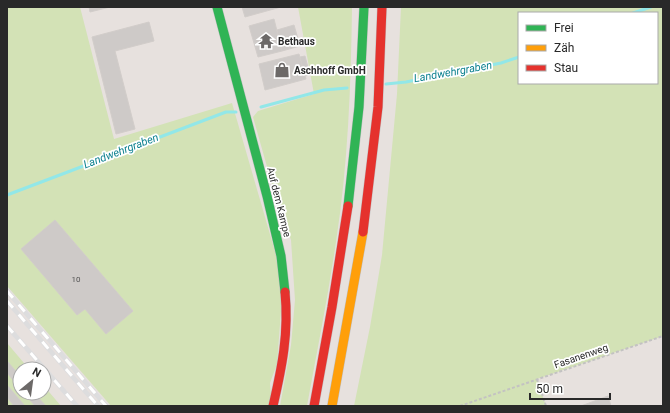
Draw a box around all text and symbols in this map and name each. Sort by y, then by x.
legend [518,12,658,84]
text: Frei [554,21,574,35]
temple icon: Bethaus [257,32,275,50]
place label: Bethaus [278,36,315,47]
text: Zäh [554,41,574,55]
water label: Landwehrgraben [413,59,493,85]
shop icon: Aschhoff GmbH [273,61,291,79]
text: Stau [554,61,578,75]
place label: Aschhoff GmbH [294,65,366,76]
water label: Landwehrgraben [82,131,160,171]
street label: Auf dem Kampe [265,166,293,238]
house number: 10 [72,275,81,284]
street label: Fasanenweg [553,342,609,370]
north arrow [12,361,52,401]
text: N [30,365,43,380]
scale bar [530,375,610,401]
text: 50 m [536,382,563,396]

